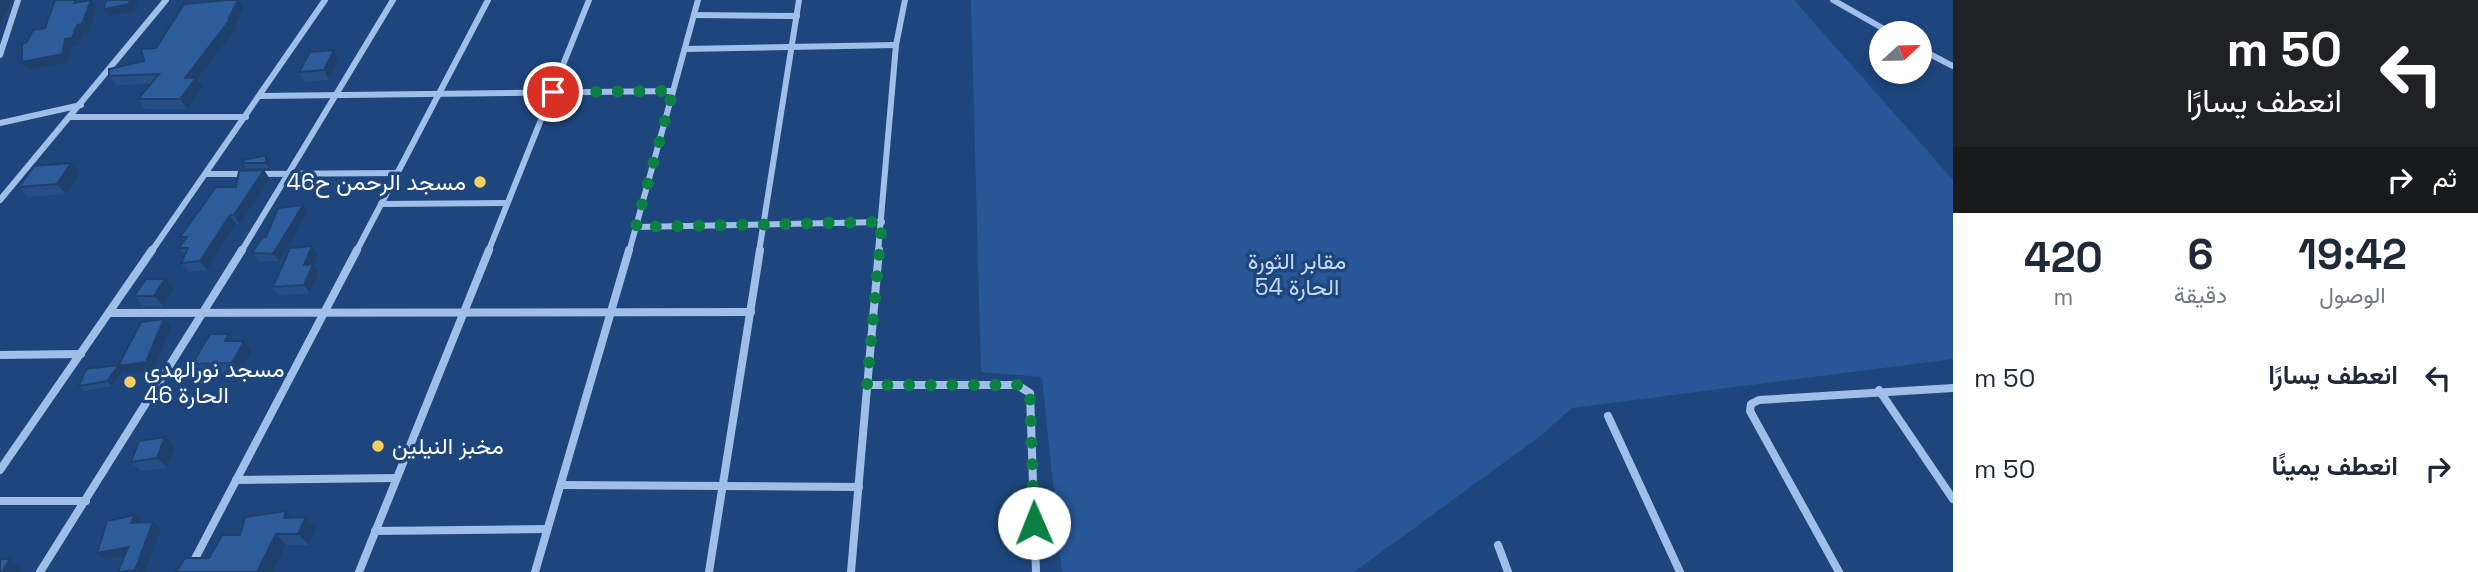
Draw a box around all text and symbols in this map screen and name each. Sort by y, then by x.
text: 50 m [2227,18,2342,80]
north arrow [1869,21,1932,84]
map controls [1869,21,1932,84]
icon: left [2366,28,2457,119]
pin [523,62,583,122]
icon: arrive [534,73,572,111]
text: انعطف يسارًا [2186,81,2342,121]
icon: right [2381,161,2419,199]
text: ثم [2433,161,2457,195]
place label: مسجد الرحمن ح46 [287,167,466,198]
marker: مسجد الرحمن ح46 [472,174,488,190]
text: 6 [2187,228,2213,281]
text: 19:42 [2298,228,2407,281]
text: 420 [2024,231,2103,284]
park label: مقابر الثورة الحارة 54 [1248,246,1346,302]
text: دقيقة [2174,280,2227,310]
text: الوصول [2319,280,2386,310]
text: m [2053,282,2073,312]
place label: مسجد نورالهدى الحارة 46 [144,354,284,410]
text: انعطف يسارًا [2268,358,2398,392]
icon: left [2419,359,2457,397]
text: 50 m [1974,361,2035,395]
marker: مسجد نورالهدى الحارة 46 [122,374,138,390]
place label: مخبز النيلين [392,431,504,461]
marker: مخبز النيلين [370,438,386,454]
text: انعطف يمينًا [2272,449,2398,483]
icon: right [2419,450,2457,488]
text: 50 m [1974,452,2035,486]
position arrow [997,486,1071,560]

